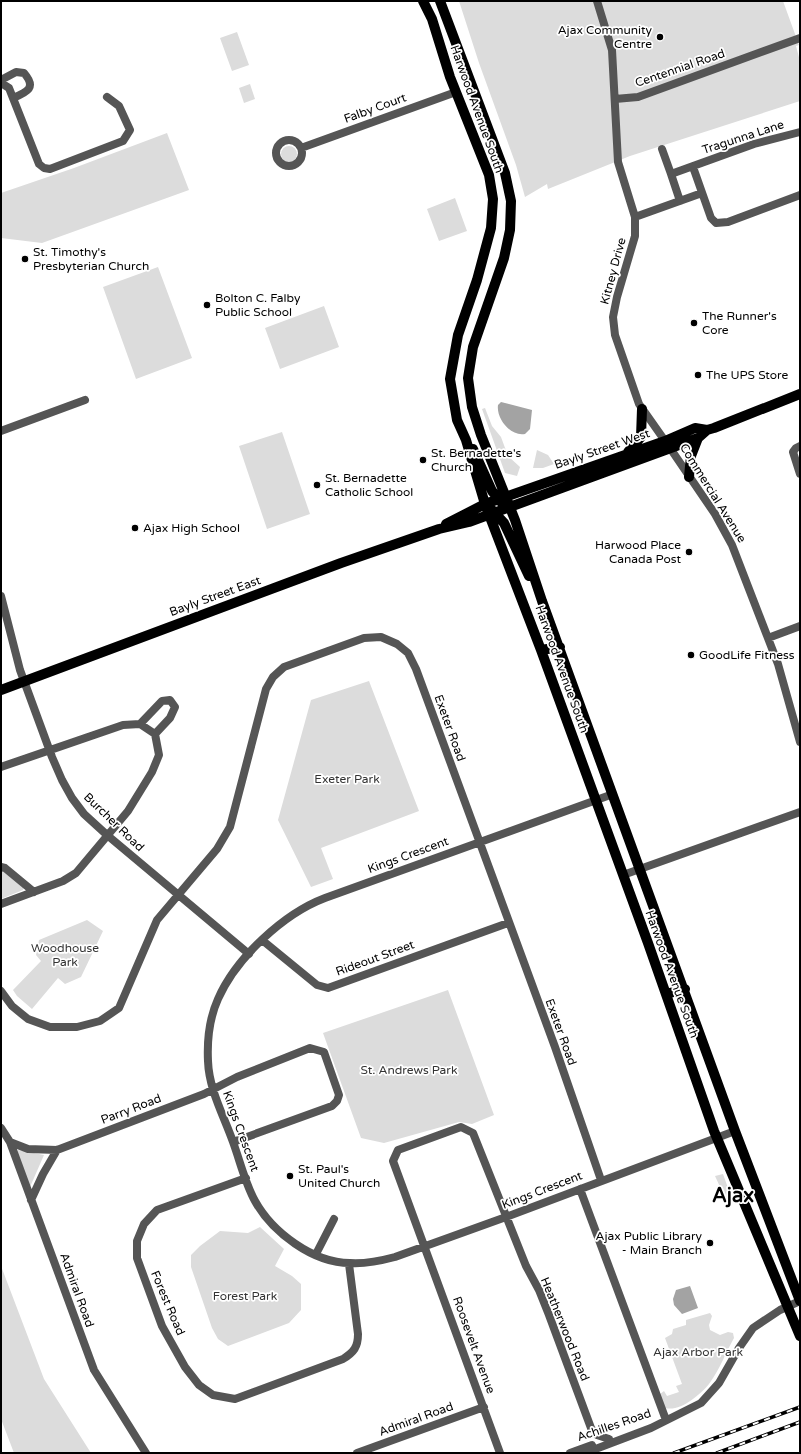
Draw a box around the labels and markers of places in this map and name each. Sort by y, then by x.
place label: Ajax Community Centre [558,23,653,51]
marker: Ajax Community Centre [655,32,665,42]
place label: St. Timothy's Presbyterian Church [33,245,149,273]
marker: St. Timothy's Presbyterian Church [20,254,30,264]
place label: Bolton C. Falby Public School [215,291,301,319]
marker: Bolton C. Falby Public School [202,300,212,310]
place label: The Runner's Core [702,309,777,337]
marker: The Runner's Core [689,318,699,328]
place label: The UPS Store [706,368,788,382]
marker: The UPS Store [693,370,703,380]
place label: St. Bernadette's Church [431,446,522,474]
marker: St. Bernadette's Church [418,455,428,465]
place label: St. Bernadette Catholic School [325,471,413,499]
marker: St. Bernadette Catholic School [312,480,322,490]
place label: Ajax High School [143,521,240,535]
marker: Ajax High School [130,523,140,533]
place label: Harwood Place Canada Post [595,538,681,566]
marker: Harwood Place Canada Post [684,547,694,557]
place label: GoodLife Fitness [699,648,795,662]
marker: GoodLife Fitness [686,650,696,660]
place label: St. Paul's United Church [298,1162,380,1190]
marker: St. Paul's United Church [285,1171,295,1181]
place label: Ajax Public Library - Main Branch [596,1229,703,1257]
marker: Ajax Public Library - Main Branch [705,1238,715,1248]

